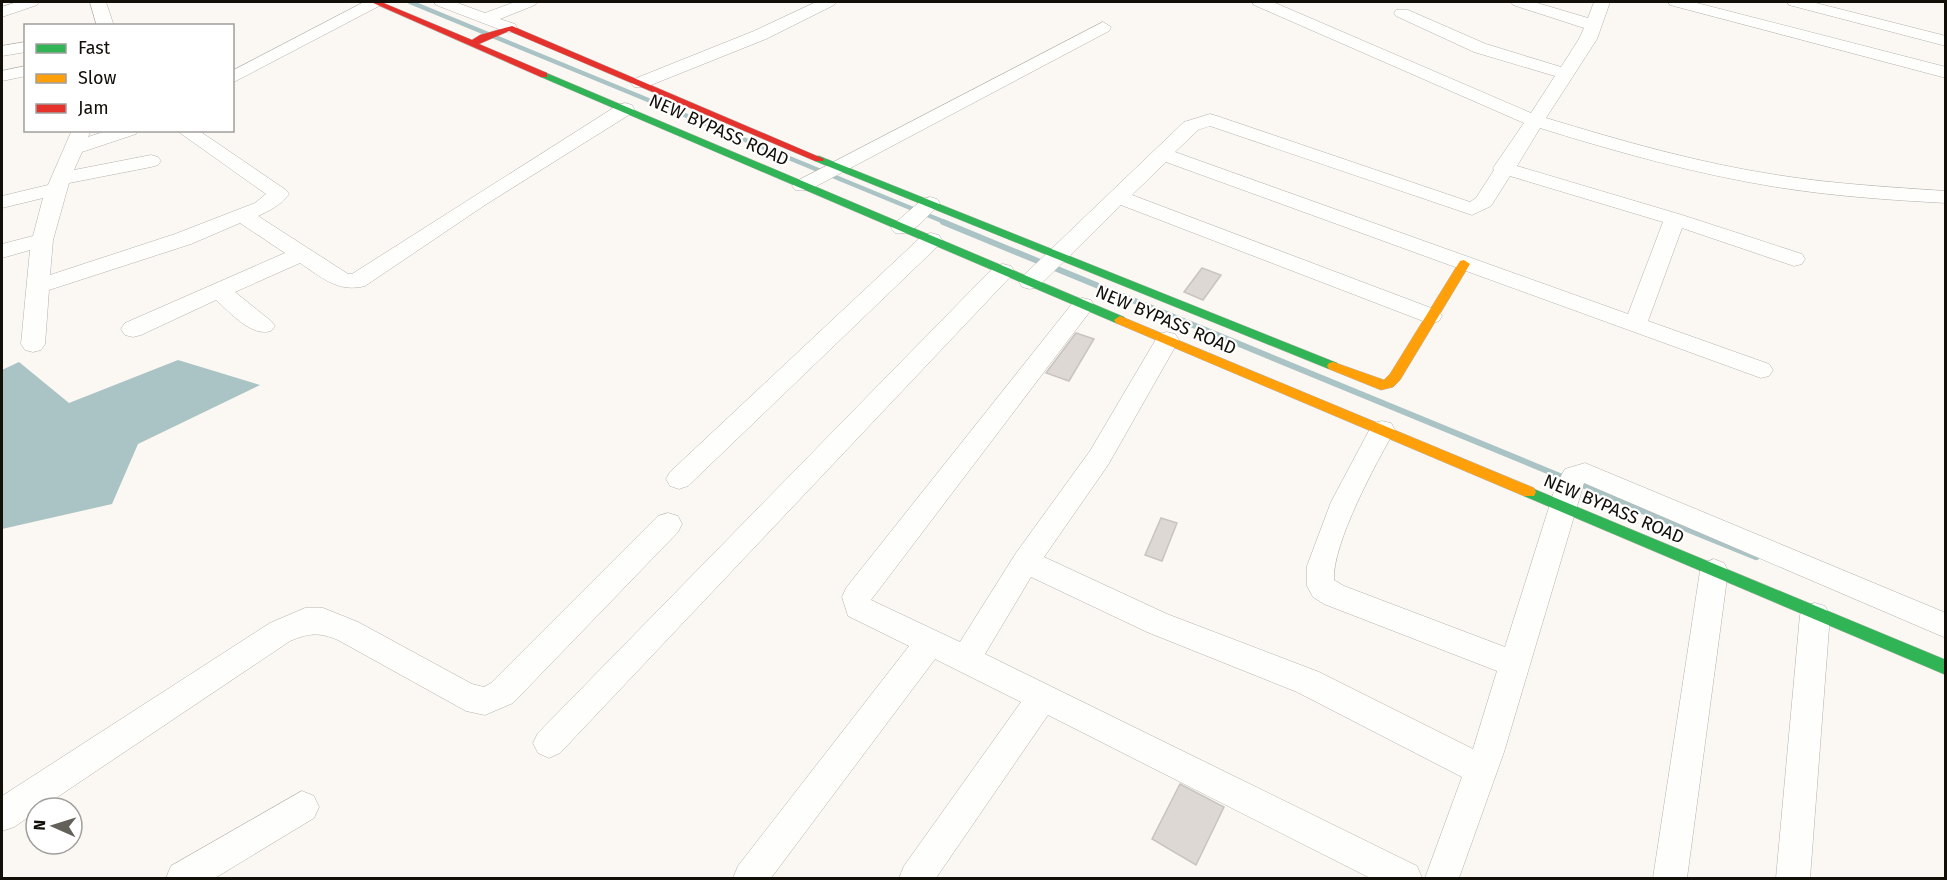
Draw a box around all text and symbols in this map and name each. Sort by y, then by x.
legend [24,24,234,132]
text: Fast [78,37,111,59]
text: Slow [78,67,117,89]
street label: NEW BYPASS ROAD [646,89,792,171]
text: Jam [78,97,109,119]
street label: NEW BYPASS ROAD [1092,280,1240,360]
street label: NEW BYPASS ROAD [1540,469,1688,549]
north arrow [24,796,84,856]
text: N [30,819,49,831]

